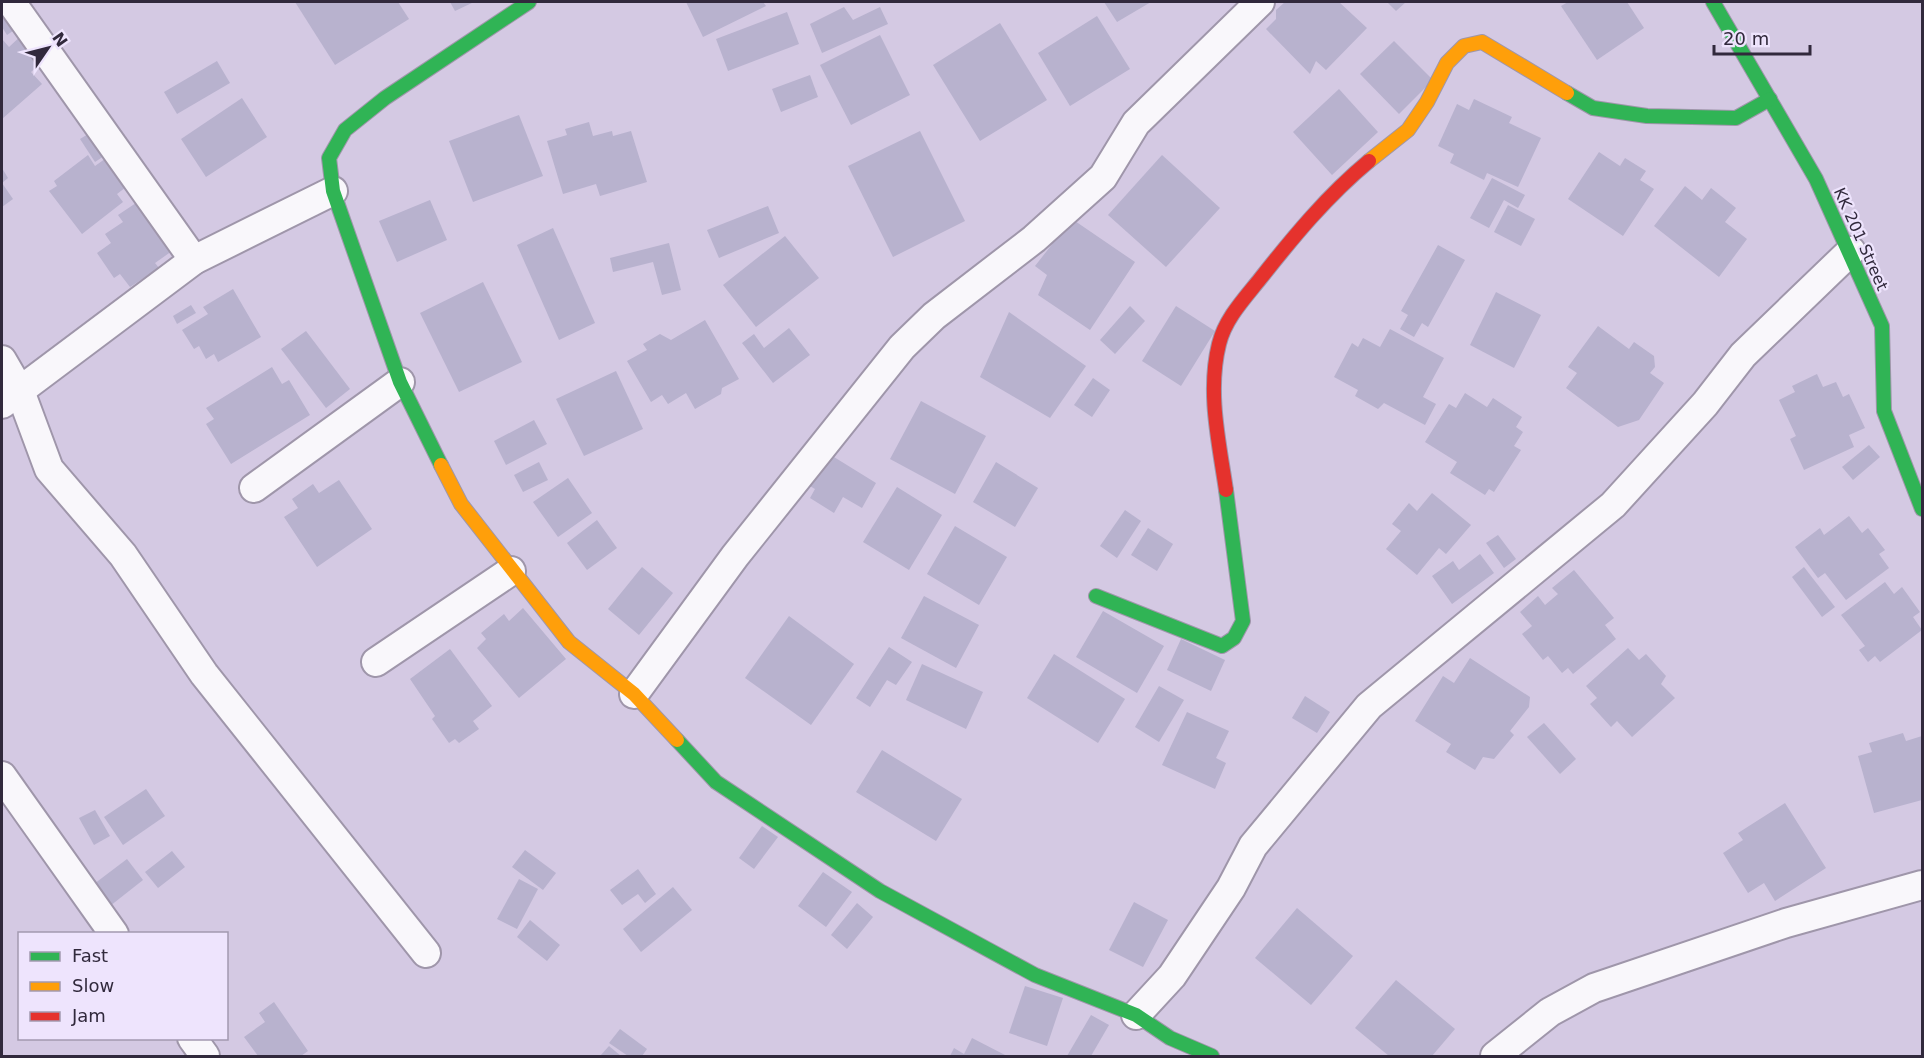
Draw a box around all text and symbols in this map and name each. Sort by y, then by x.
north arrow [18,18,78,78]
scale bar [1714,18,1810,56]
text: 20 m [1723,28,1769,49]
text: N [48,29,71,51]
street label: KK 201 Street [1830,185,1892,293]
legend [18,932,228,1040]
text: Fast [72,945,108,966]
text: Slow [72,975,114,996]
text: Jam [71,1005,106,1026]

